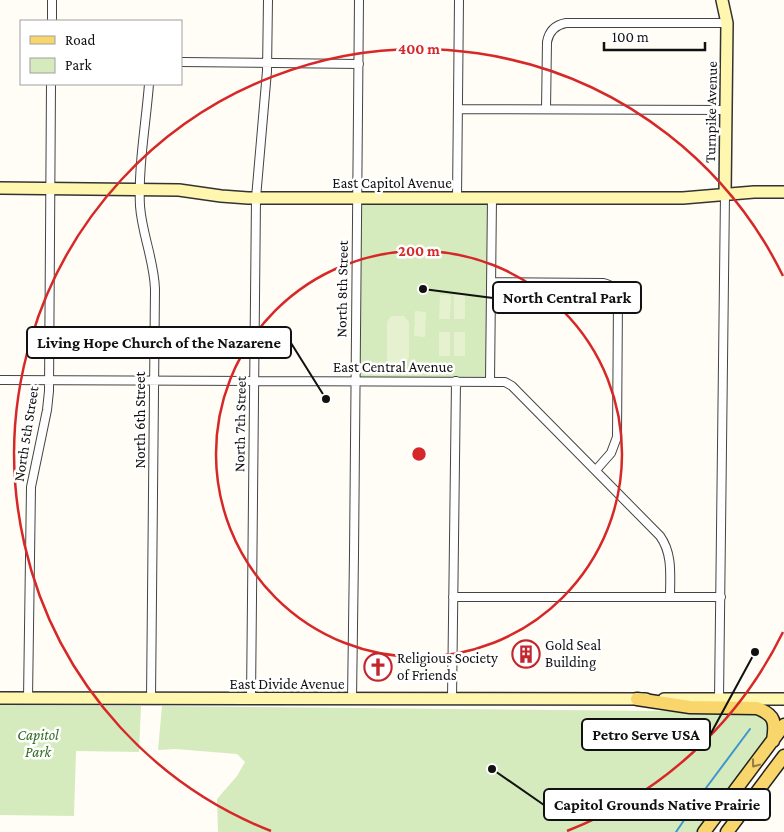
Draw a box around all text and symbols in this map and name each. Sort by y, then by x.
legend [20,20,182,85]
scale bar [604,20,705,52]
text: 100 m [612,29,649,45]
text: Road [65,32,96,48]
text: 400 m [398,41,440,57]
text: Park [65,57,92,73]
street label: Turnpike Avenue [702,61,721,163]
street label: East Capitol Avenue [332,175,452,192]
street label: North 8th Street [333,239,351,338]
text: 200 m [398,243,440,259]
callout: North Central Park [493,282,641,313]
text: North Central Park [503,289,632,306]
callout: Living Hope Church of the Nazarene [27,327,291,358]
text: Living Hope Church of the Nazarene [37,334,281,351]
street label: East Central Avenue [333,359,453,375]
street label: North 6th Street [132,371,148,468]
street label: North 7th Street [231,375,249,472]
street label: North 5th Street [11,384,42,483]
centre of rings [410,445,428,463]
place label: Gold Seal Building [545,637,601,671]
building icon: Gold Seal Building [511,639,541,669]
place label: Religious Society of Friends [397,650,498,683]
church icon: Religious Society of Friends [363,652,393,682]
street label: East Divide Avenue [229,676,345,692]
callout: Petro Serve USA [582,719,710,750]
text: Petro Serve USA [592,726,700,743]
park label: Capitol Park [17,727,59,760]
one-way arrow [752,758,760,767]
callout: Capitol Grounds Native Prairie [544,789,770,820]
text: Capitol Grounds Native Prairie [554,796,761,813]

